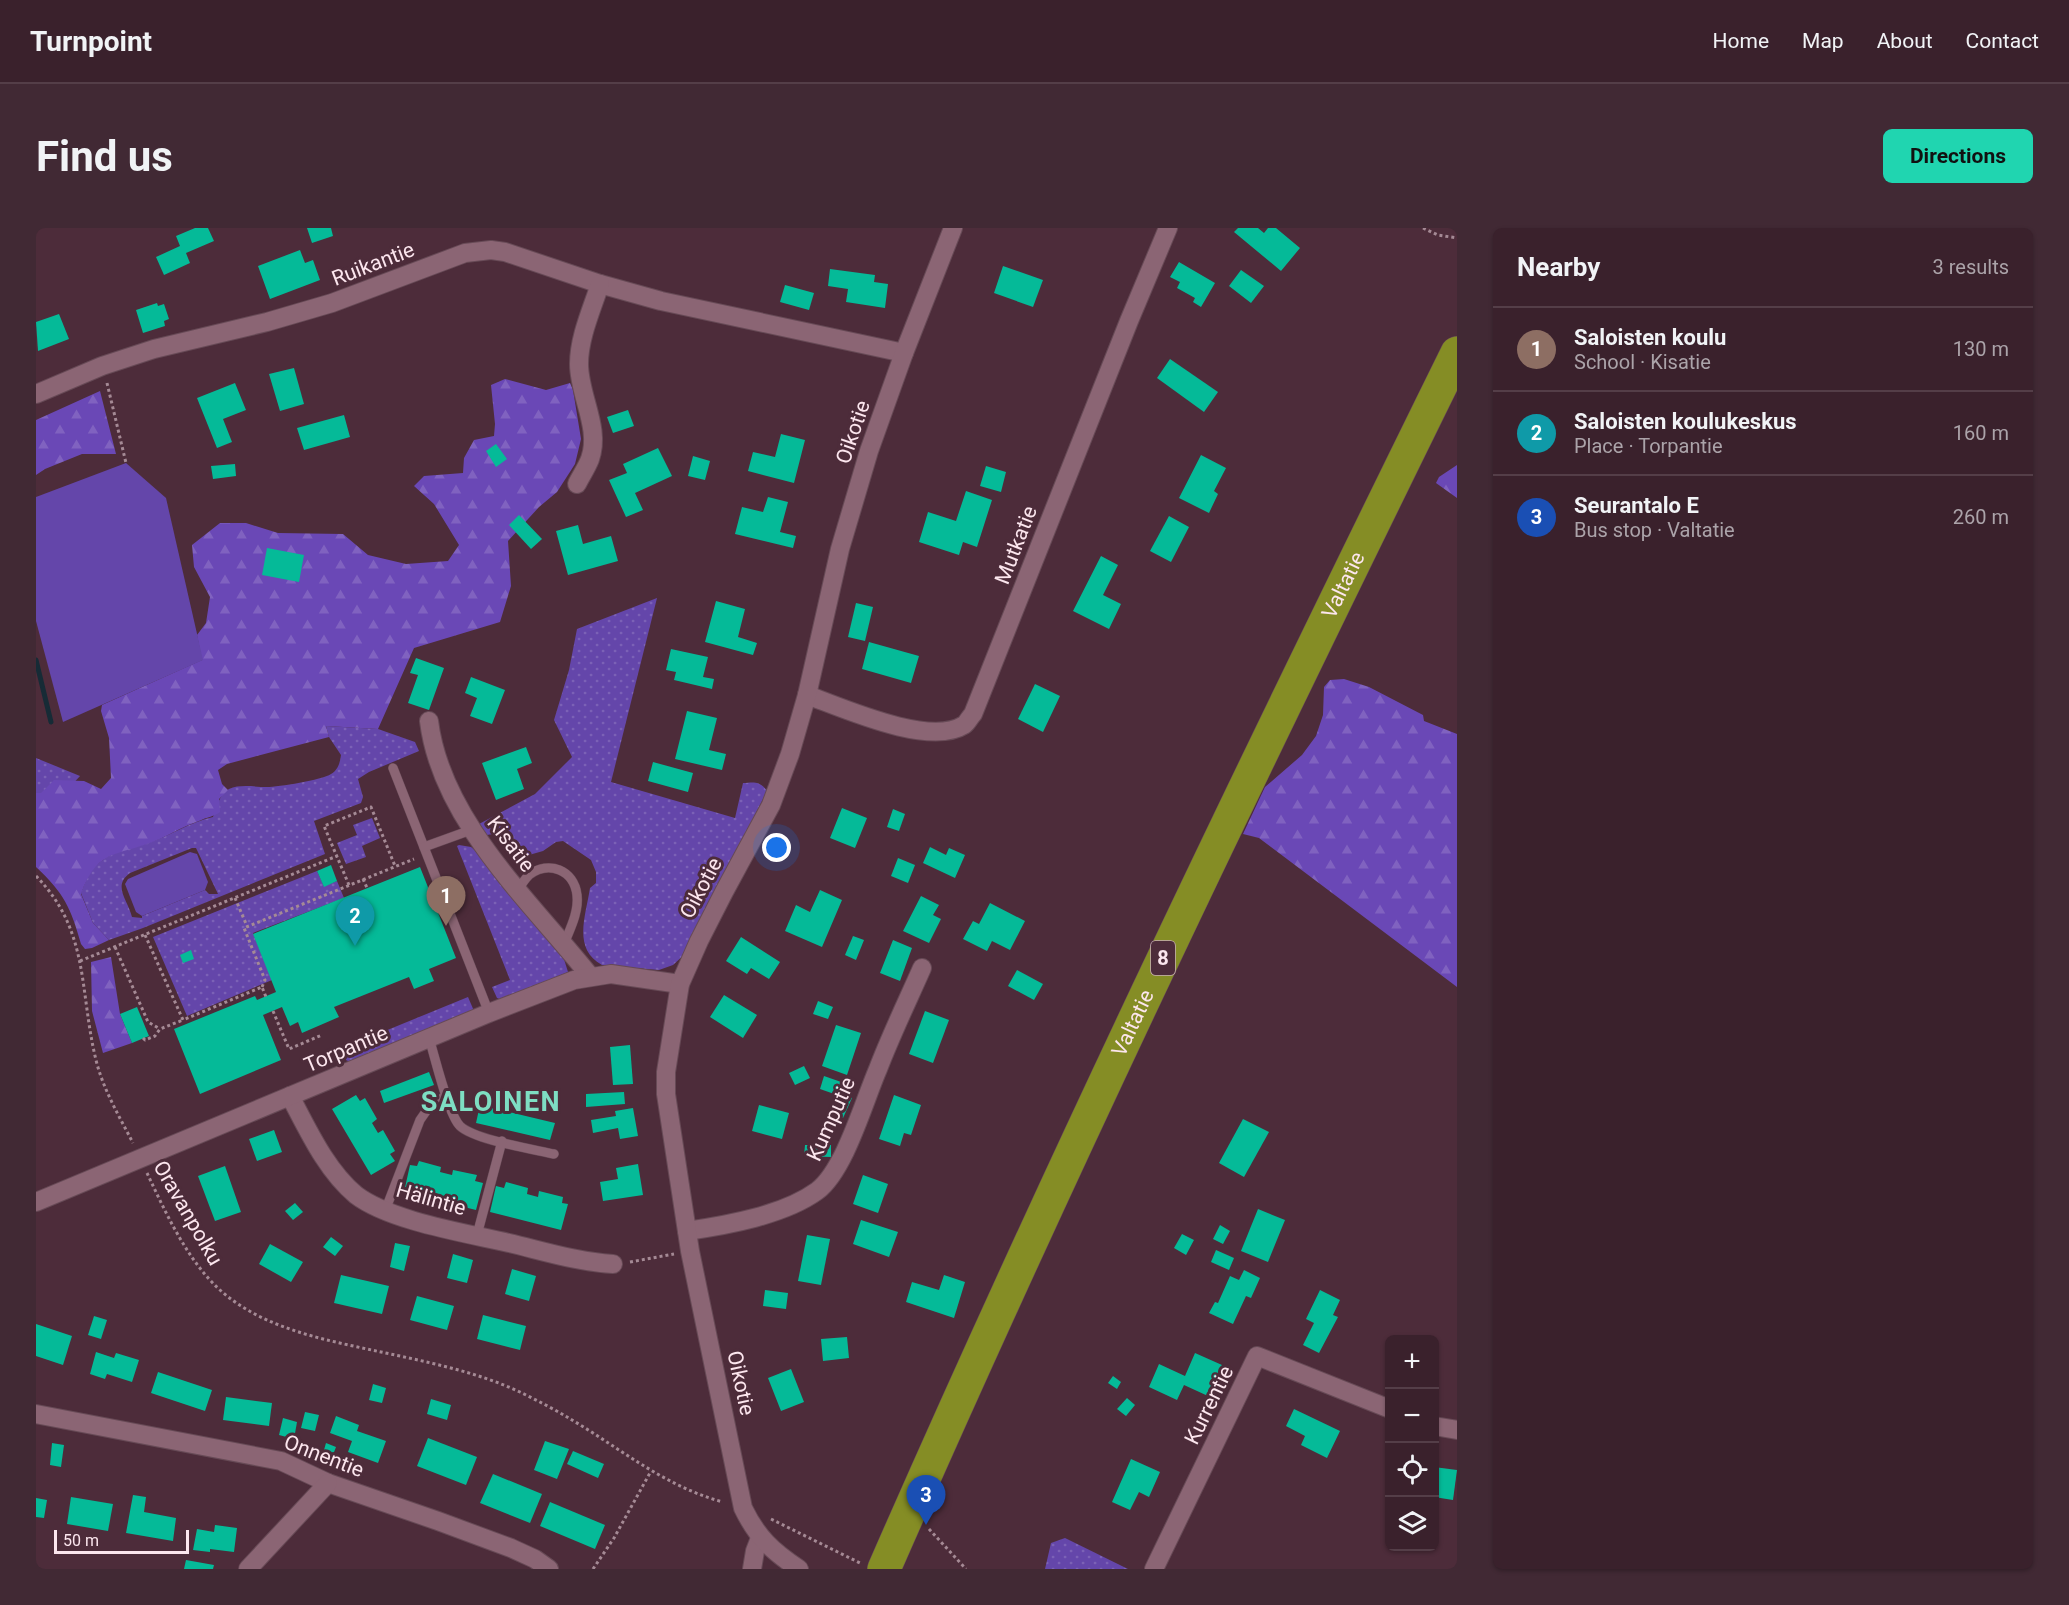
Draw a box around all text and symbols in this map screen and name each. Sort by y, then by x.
text: Turnpoint [30,25,152,58]
text: Home [1713,29,1769,53]
text: Map [1802,29,1844,53]
text: About [1877,29,1933,53]
text: Contact [1966,29,2039,53]
button: Directions [1883,129,2033,183]
text: Find us [36,132,173,181]
street label: Ruikantie [328,237,418,291]
text: Nearby [1517,252,1600,282]
text: 3 results [1933,255,2009,279]
text: Saloisten koulu [1574,325,1726,350]
text: 1 [1531,337,1542,361]
text: 130 m [1953,337,2009,361]
text: School · Kisatie [1574,350,1711,374]
street label: Oikotie [831,397,875,467]
text: Saloisten koulukeskus [1574,409,1797,434]
text: 2 [1531,421,1542,445]
text: 160 m [1953,421,2009,445]
text: Place · Torpantie [1574,434,1723,458]
text: Seurantalo E [1574,493,1699,518]
street label: Mutkatie [990,502,1042,588]
text: 3 [1531,505,1542,529]
text: 260 m [1953,505,2009,529]
text: Bus stop · Valtatie [1574,518,1735,542]
street label: Valtatie [1317,548,1370,622]
street label: Kisatie [482,811,540,877]
your location [762,833,791,862]
street label: Oikotie [675,854,727,922]
pin: 1 [426,876,466,926]
pin: 2 [336,896,374,946]
road number: 8 [1151,941,1175,975]
street label: Valtatie [1107,986,1159,1060]
street label: Torpantie [301,1021,391,1077]
street label: Kumputie [802,1073,860,1165]
district label: SALOINEN [421,1086,561,1118]
street label: Oravanpolku [148,1157,228,1269]
street label: Hälintie [393,1178,469,1220]
map controls [1385,1335,1439,1551]
button: + [1385,1335,1439,1389]
street label: Oikotie [722,1349,760,1417]
street label: Kurrentie [1180,1362,1238,1448]
button: − [1385,1389,1439,1443]
street label: Onnentie [281,1430,367,1482]
button: locate [1385,1443,1439,1497]
pin: 3 [906,1476,946,1525]
button: layers [1385,1497,1439,1551]
scale bar [54,1527,189,1554]
text: 50 m [63,1531,99,1550]

